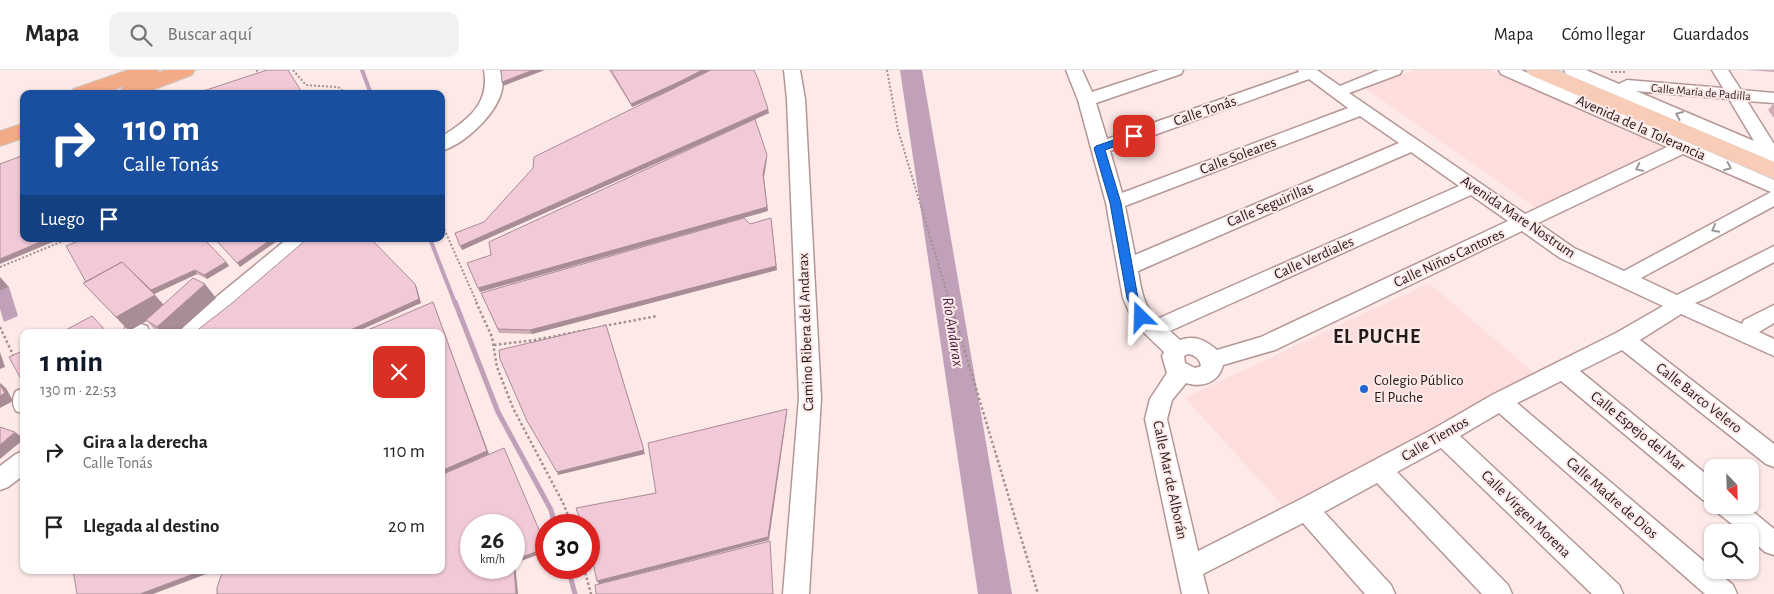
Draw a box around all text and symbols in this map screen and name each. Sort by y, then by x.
search box [109,12,459,57]
icon: search [127,21,155,49]
text: Mapa [25,22,79,46]
text: Buscar aquí [167,25,252,44]
text: Mapa [1494,26,1534,44]
text: Cómo llegar [1562,26,1645,44]
text: Guardados [1673,26,1749,44]
street label: Calle María de Padilla [1651,82,1752,102]
street label: Calle Tonás [1172,93,1238,129]
street label: Avenida de la Tolerancia [1574,93,1708,163]
icon: right [40,110,105,175]
one-way arrow [1675,111,1684,122]
text: 110 m [123,112,200,147]
pin [1113,115,1155,157]
icon: arrive [1120,122,1148,150]
street label: Calle Soleares [1198,135,1278,177]
text: Calle Tonás [123,153,219,175]
one-way arrow [1723,161,1732,172]
one-way arrow [1635,162,1644,172]
street label: Avenida Mare Nostrum [1458,173,1578,261]
street label: Calle Seguirillas [1225,180,1315,230]
icon: arrive [95,205,123,233]
text: Luego [40,210,85,229]
one-way arrow [1712,223,1721,233]
street label: Calle Niños Cantores [1391,226,1507,290]
street label: Calle Verdiales [1272,234,1356,282]
street label: Camino Ribera del Andarax [796,252,816,411]
position arrow [1114,290,1166,342]
water label: Río Andarax [940,296,966,368]
district label: EL PUCHE [1333,327,1421,347]
button: close [373,346,425,398]
text: 1 min [40,347,103,377]
street label: Calle Barco Velero [1653,360,1745,436]
place label: Colegio Público El Puche [1374,373,1464,405]
text: 130 m · 22:53 [40,382,116,398]
marker: Colegio Público El Puche [1358,383,1370,395]
street label: Calle Espejo del Mar [1588,388,1688,474]
street label: Calle Tientos [1399,414,1471,464]
street label: Calle Mar de Alborán [1150,419,1190,541]
text: Gira a la derecha [83,433,208,452]
icon: right [40,438,68,466]
text: 110 m [384,442,425,461]
street label: Calle Madre de Dios [1563,454,1661,542]
text: Calle Tonás [83,455,153,471]
north arrow [1704,459,1759,514]
map controls [1704,459,1759,579]
street label: Calle Virgen Morena [1478,468,1574,560]
icon: arrive [40,513,68,541]
speed limit sign: 30 [535,514,600,579]
text: Llegada al destino [83,517,220,536]
text: 20 m [388,517,425,536]
button: search [1704,524,1759,579]
text: 26 [481,528,504,553]
text: km/h [480,553,505,565]

